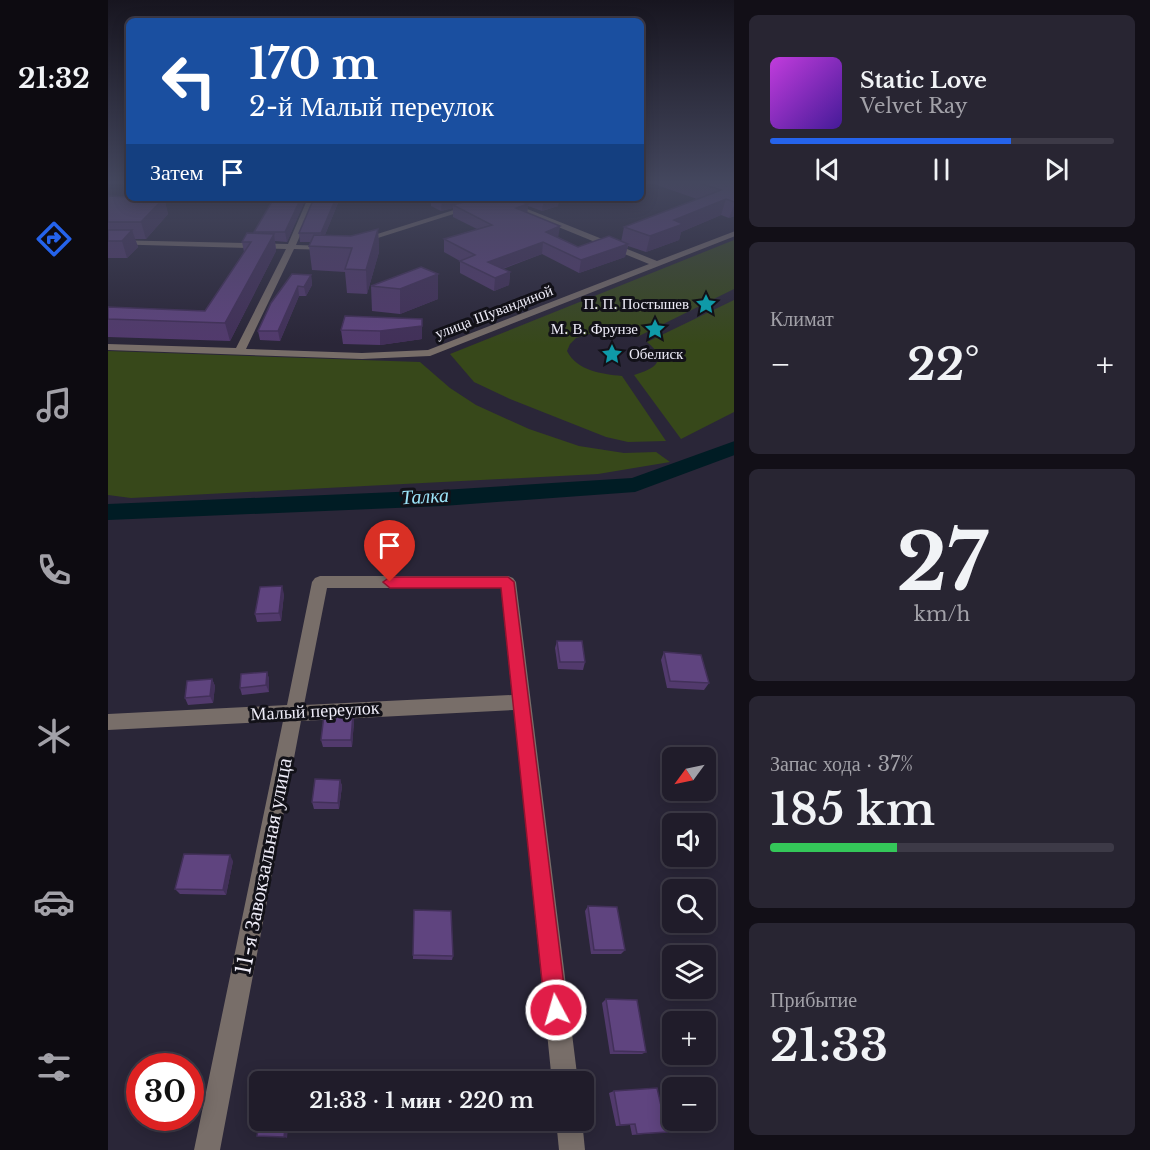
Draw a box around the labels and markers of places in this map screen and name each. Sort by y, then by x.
place icon: П. П. Постышев [694,292,718,316]
place label: П. П. Постышев [583,294,689,313]
place icon: М. В. Фрунзе [643,317,667,341]
place label: М. В. Фрунзе [551,319,638,338]
place icon: Обелиск [600,342,624,366]
place label: Обелиск [629,344,684,363]
pin [364,520,415,582]

